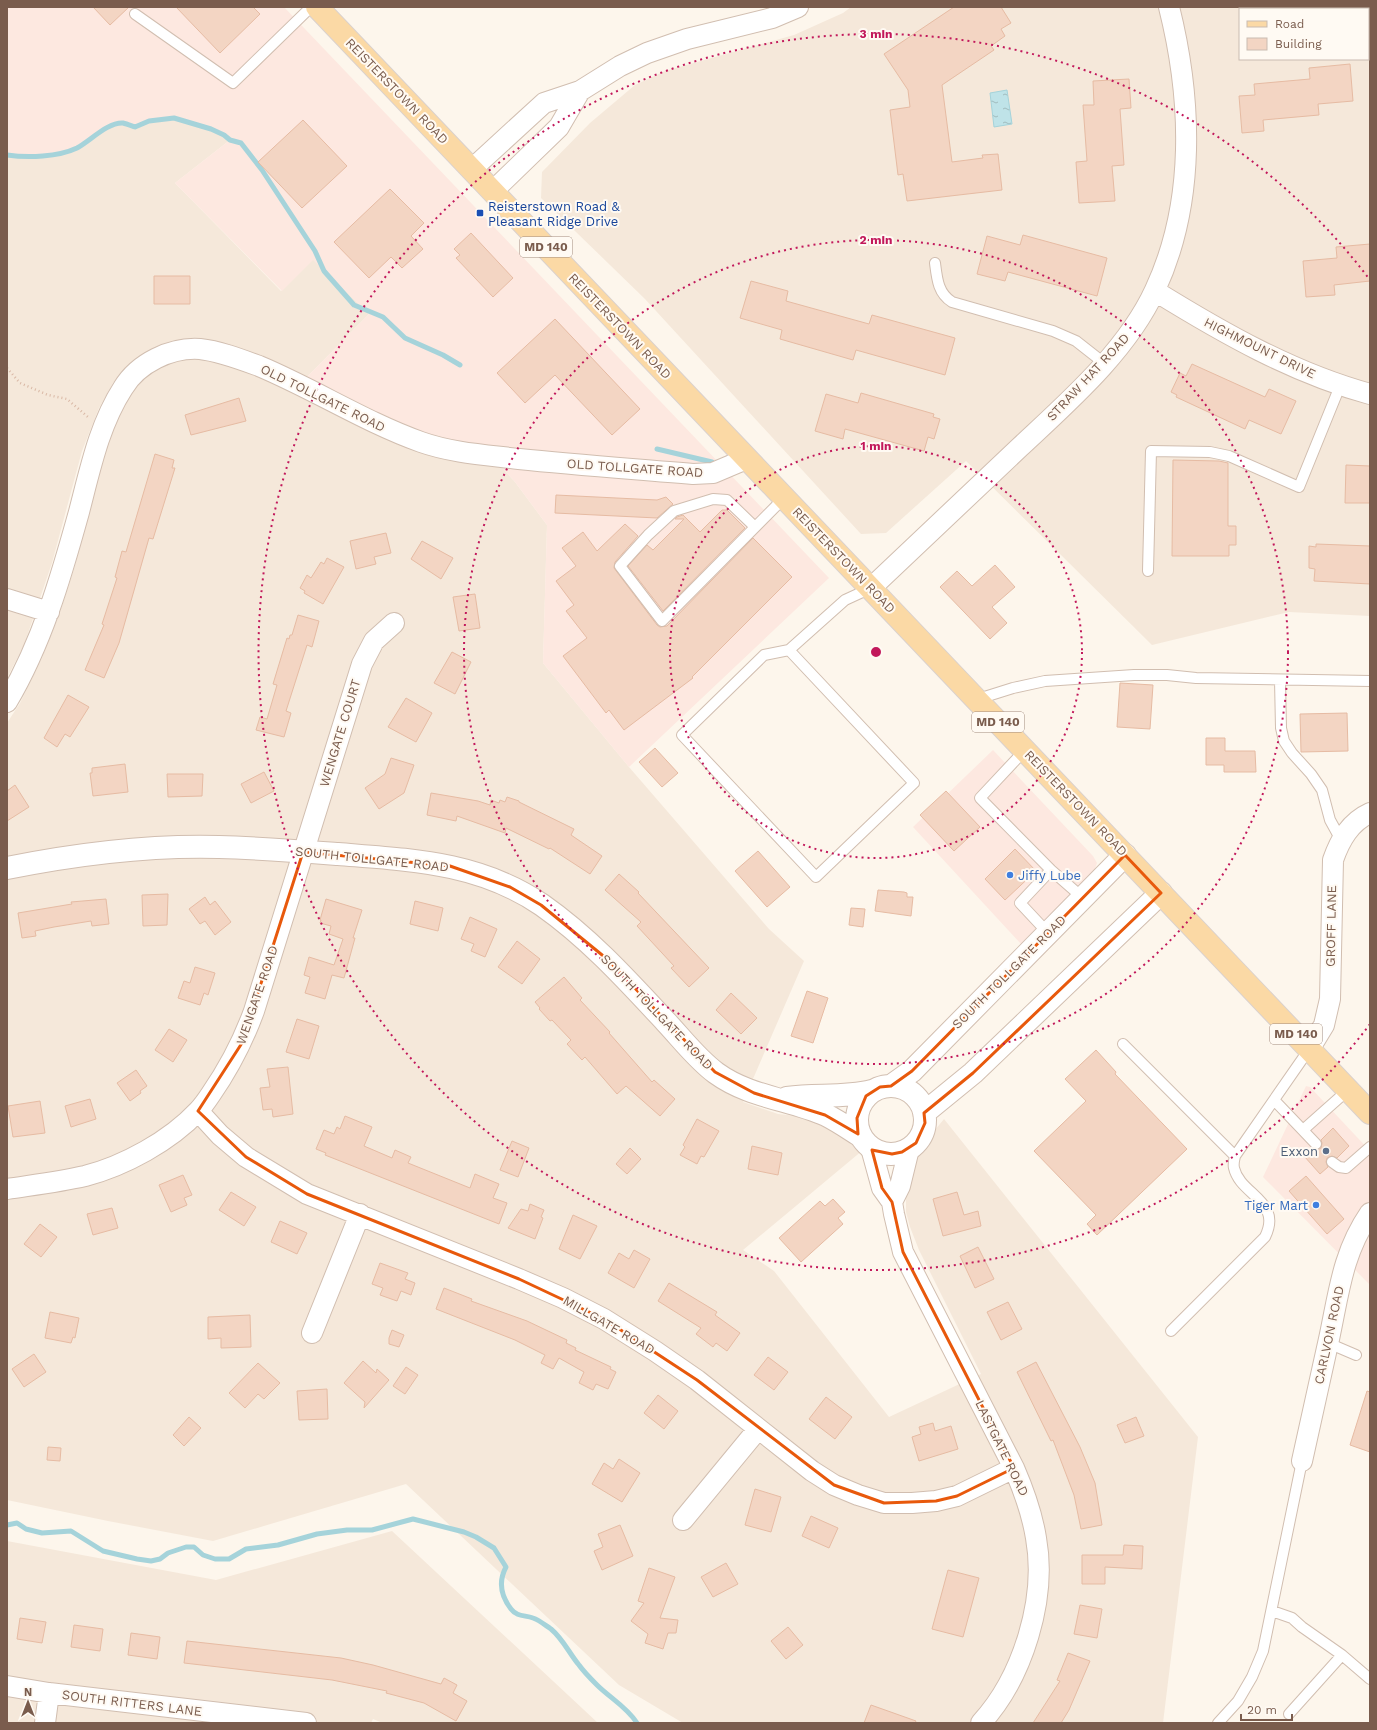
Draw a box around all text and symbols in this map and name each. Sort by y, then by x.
legend [1239,8,1369,60]
text: Road [1275,17,1304,31]
text: 3 min [860,27,892,41]
street label: REISTERSTOWN ROAD [343,35,451,147]
text: Building [1275,37,1322,51]
place label: Reisterstown Road & Pleasant Ridge Drive [488,199,621,229]
marker: Reisterstown Road & Pleasant Ridge Drive [475,208,485,218]
text: 2 min [860,233,892,247]
road number: MD 140 [520,237,572,257]
street label: REISTERSTOWN ROAD [566,270,674,382]
street label: HIGHMOUNT DRIVE [1202,314,1318,382]
street label: STRAW HAT ROAD [1044,330,1132,424]
street label: OLD TOLLGATE ROAD [258,361,388,435]
text: 1 min [861,439,891,453]
street label: OLD TOLLGATE ROAD [566,456,704,480]
street label: REISTERSTOWN ROAD [790,504,898,616]
centre of rings [869,645,883,659]
street label: WENGATE COURT [316,677,364,789]
road number: MD 140 [972,712,1024,732]
street label: REISTERSTOWN ROAD [1022,747,1130,859]
street label: SOUTH TOLLGATE ROAD [294,843,450,875]
place label: Jiffy Lube [1018,868,1081,883]
marker: Jiffy Lube [1005,870,1015,880]
street label: GROFF LANE [1323,885,1339,967]
street label: SOUTH TOLLGATE ROAD [949,912,1069,1032]
street label: WENGATE ROAD [233,944,281,1046]
street label: SOUTH TOLLGATE ROAD [598,951,716,1073]
road number: MD 140 [1270,1024,1322,1044]
place label: Exxon [1280,1144,1318,1159]
marker: Exxon [1321,1146,1331,1156]
place label: Tiger Mart [1244,1198,1309,1213]
marker: Tiger Mart [1311,1200,1321,1210]
street label: CARLVON ROAD [1311,1284,1347,1386]
street label: MILLGATE ROAD [560,1293,658,1357]
street label: LASTGATE ROAD [972,1397,1032,1499]
north arrow [8,1682,48,1722]
text: N [24,1686,32,1699]
street label: SOUTH RITTERS LANE [61,1687,203,1719]
scale bar [1241,1696,1292,1722]
text: 20 m [1247,1703,1277,1717]

